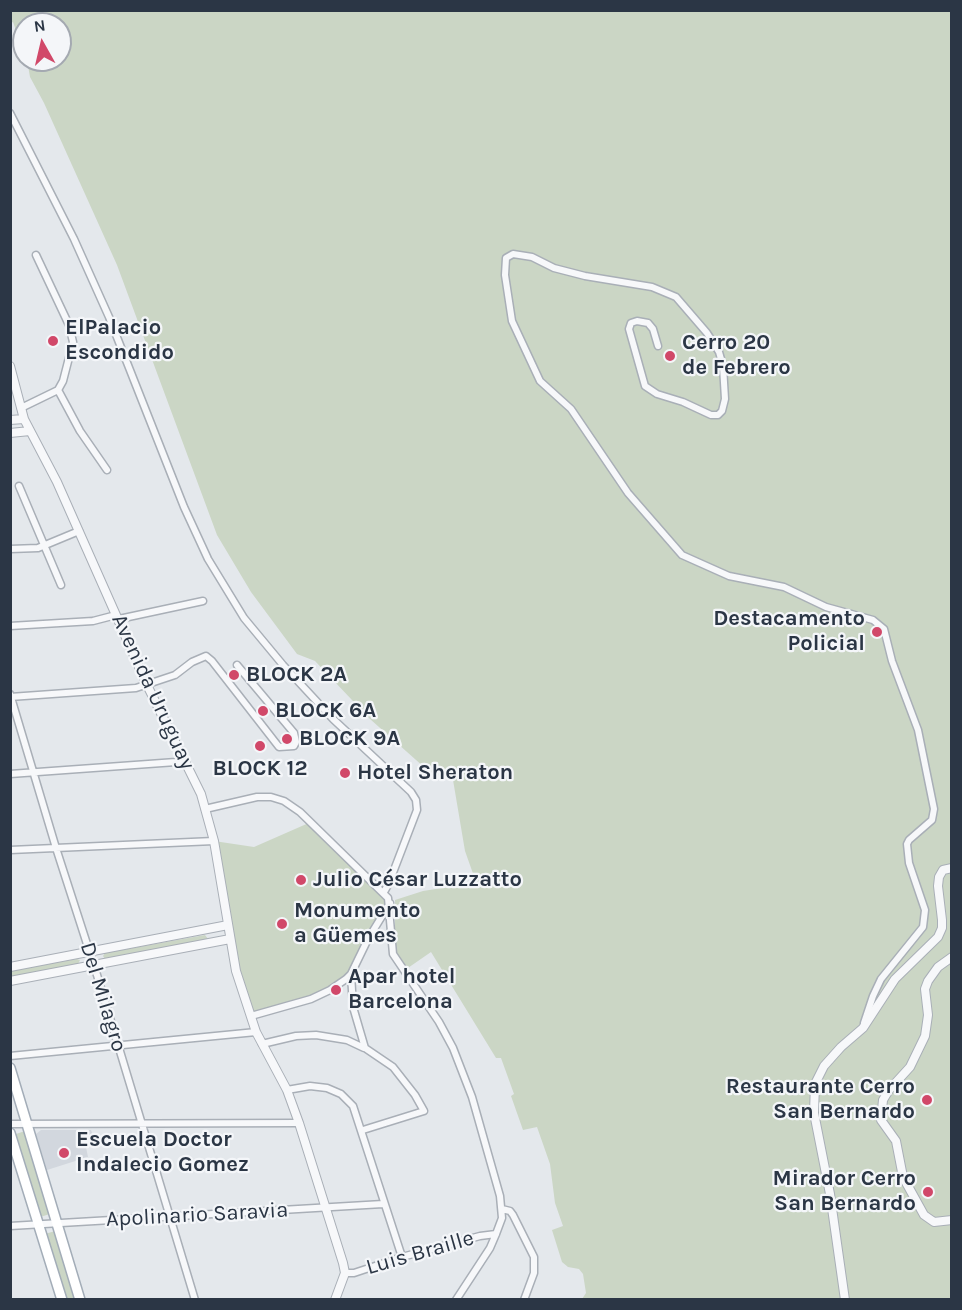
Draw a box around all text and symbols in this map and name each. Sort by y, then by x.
north arrow [12,12,72,72]
text: N [33,15,47,36]
place label: ElPalacio Escondido [65,315,174,366]
place label: Cerro 20 de Febrero [682,330,791,382]
marker: ElPalacio Escondido [46,334,60,348]
marker: Cerro 20 de Febrero [663,349,677,363]
place label: Destacamento Policial [713,606,865,658]
street label: Avenida Uruguay [105,610,201,774]
marker: Destacamento Policial [870,625,884,639]
place label: BLOCK 2A [246,662,347,688]
marker: BLOCK 2A [227,668,241,682]
place label: BLOCK 6A [275,698,376,724]
marker: BLOCK 6A [256,704,270,718]
place label: BLOCK 9A [299,726,400,752]
marker: BLOCK 9A [280,732,294,746]
marker: BLOCK 12 [253,739,267,753]
place label: BLOCK 12 [212,756,308,782]
place label: Hotel Sheraton [357,760,513,786]
marker: Hotel Sheraton [338,766,352,780]
place label: Julio César Luzzatto [313,867,522,893]
marker: Julio César Luzzatto [294,873,308,887]
place label: Monumento a Güemes [294,898,421,950]
marker: Monumento a Güemes [275,917,289,931]
street label: Del Milagro [74,939,132,1055]
place label: Apar hotel Barcelona [348,964,455,1016]
marker: Apar hotel Barcelona [329,983,343,997]
place label: Restaurante Cerro San Bernardo [726,1074,915,1126]
marker: Restaurante Cerro San Bernardo [920,1093,934,1107]
place label: Escuela Doctor Indalecio Gomez [76,1127,249,1178]
marker: Escuela Doctor Indalecio Gomez [57,1146,71,1160]
place label: Mirador Cerro San Bernardo [773,1166,916,1218]
marker: Mirador Cerro San Bernardo [921,1185,935,1199]
street label: Apolinario Saravia [105,1197,289,1233]
street label: Luis Braille [363,1225,477,1281]

